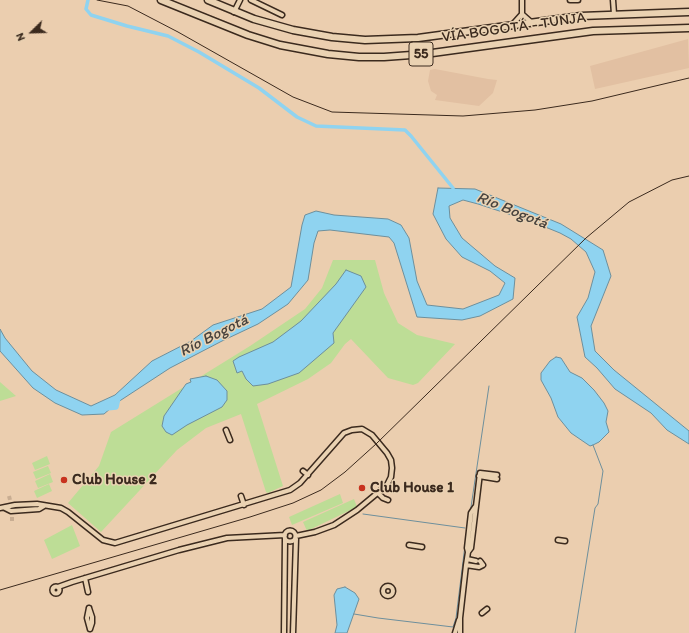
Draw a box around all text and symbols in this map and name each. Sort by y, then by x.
street label: VÍA BOGOTÁ - TUNJA [441,9,587,47]
north arrow [12,12,52,52]
text: N [13,31,28,43]
road number: 55 [409,42,433,66]
water label: Río Bogotá [474,188,550,234]
water label: Río Bogotá [176,310,252,362]
place label: Club House 2 [72,471,157,489]
marker: Club House 2 [59,475,69,485]
place label: Club House 1 [370,479,454,497]
marker: Club House 1 [357,483,367,493]

